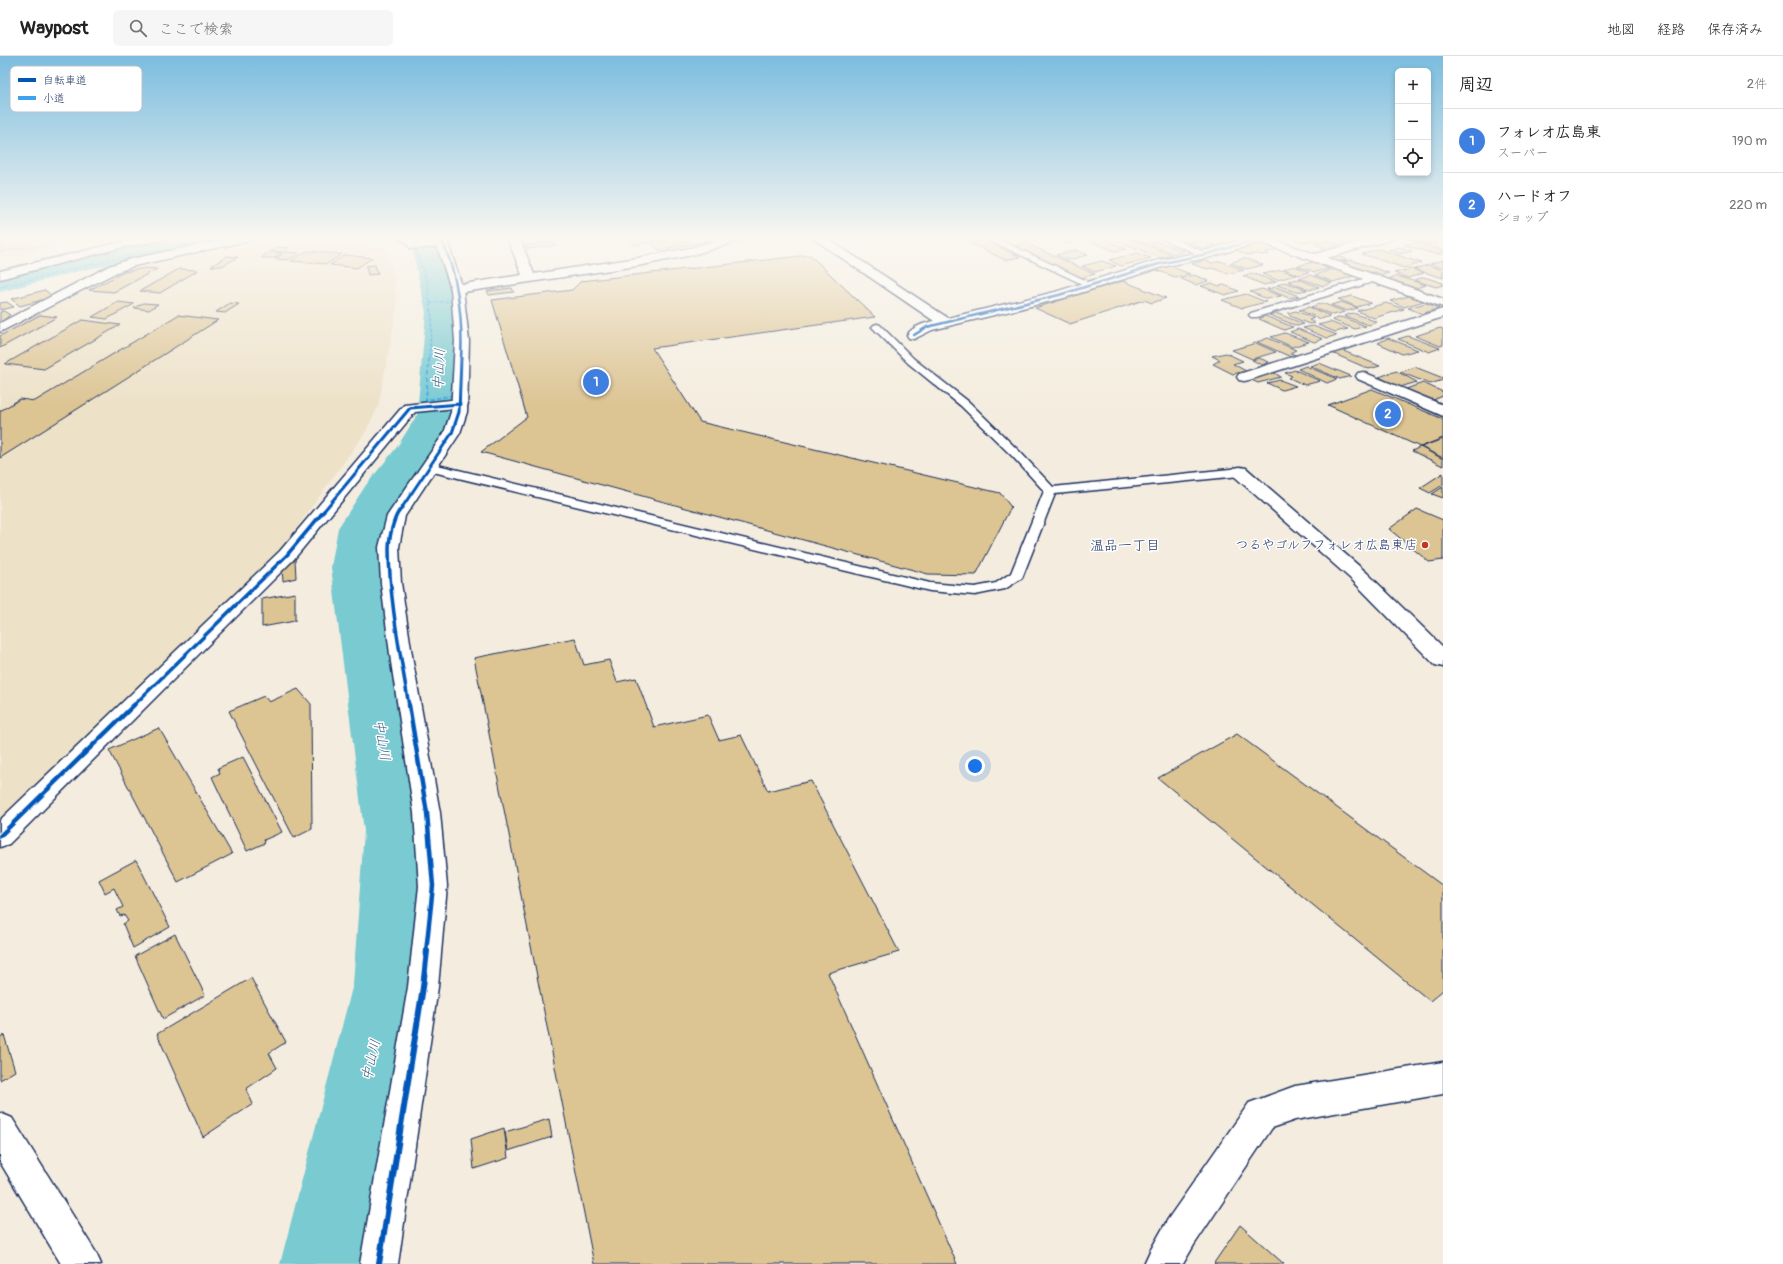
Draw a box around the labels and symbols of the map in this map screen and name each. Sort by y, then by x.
legend [10,66,142,112]
text: 自転車道 [43,74,87,87]
text: 小道 [43,92,65,105]
water label: 中山川 [429,348,449,390]
pin: 1 [583,367,609,397]
pin: 2 [1375,399,1401,429]
district label: 温品一丁目 [1090,537,1160,554]
place label: つるやゴルフフォレオ広島東店 [1236,537,1417,553]
marker: つるやゴルフフォレオ広島東店 [1420,540,1430,550]
water label: 中山川 [370,718,394,762]
your location [965,756,985,776]
water label: 中山川 [358,1038,384,1082]

